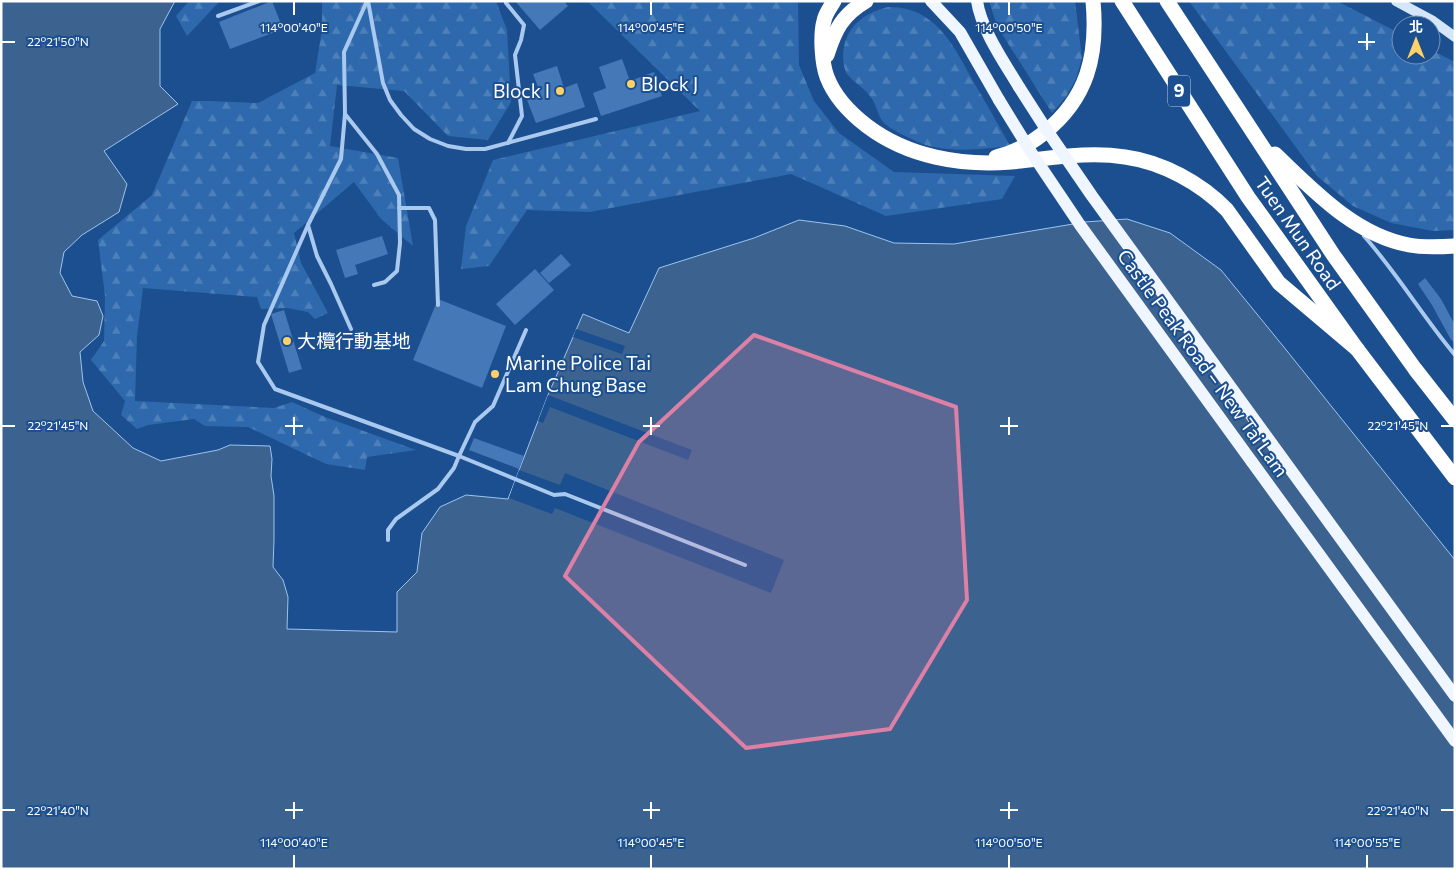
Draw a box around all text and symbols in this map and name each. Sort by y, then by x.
north arrow [1391,15,1441,65]
text: 北 [1409,18,1423,35]
text: 114°00'40"E [260,20,328,34]
text: 114°00'45"E [618,20,684,34]
text: 114°00'50"E [975,20,1043,34]
text: 22°21'50"N [27,34,89,48]
place label: Block J [641,72,698,95]
road number: 9 [1168,76,1190,106]
marker: Block J [625,78,637,90]
place label: Block I [493,79,550,102]
marker: Block I [554,85,566,97]
street label: Tuen Mun Road [1251,171,1346,294]
street label: Castle Peak Road – New Tai Lam [1113,245,1294,481]
place label: 大欖行動基地 [297,329,411,352]
marker: 大欖行動基地 [281,335,293,347]
place label: Marine Police Tai Lam Chung Base [505,351,651,396]
marker: Marine Police Tai Lam Chung Base [489,368,501,380]
text: 22°21'45"N [28,418,88,432]
text: 22°21'45"N [1368,418,1428,432]
text: 22°21'40"N [27,803,89,817]
text: 22°21'40"N [1367,803,1429,817]
text: 114°00'40"E [260,835,328,849]
text: 114°00'45"E [618,835,684,849]
text: 114°00'50"E [975,835,1043,849]
text: 114°00'55"E [1334,835,1400,849]

